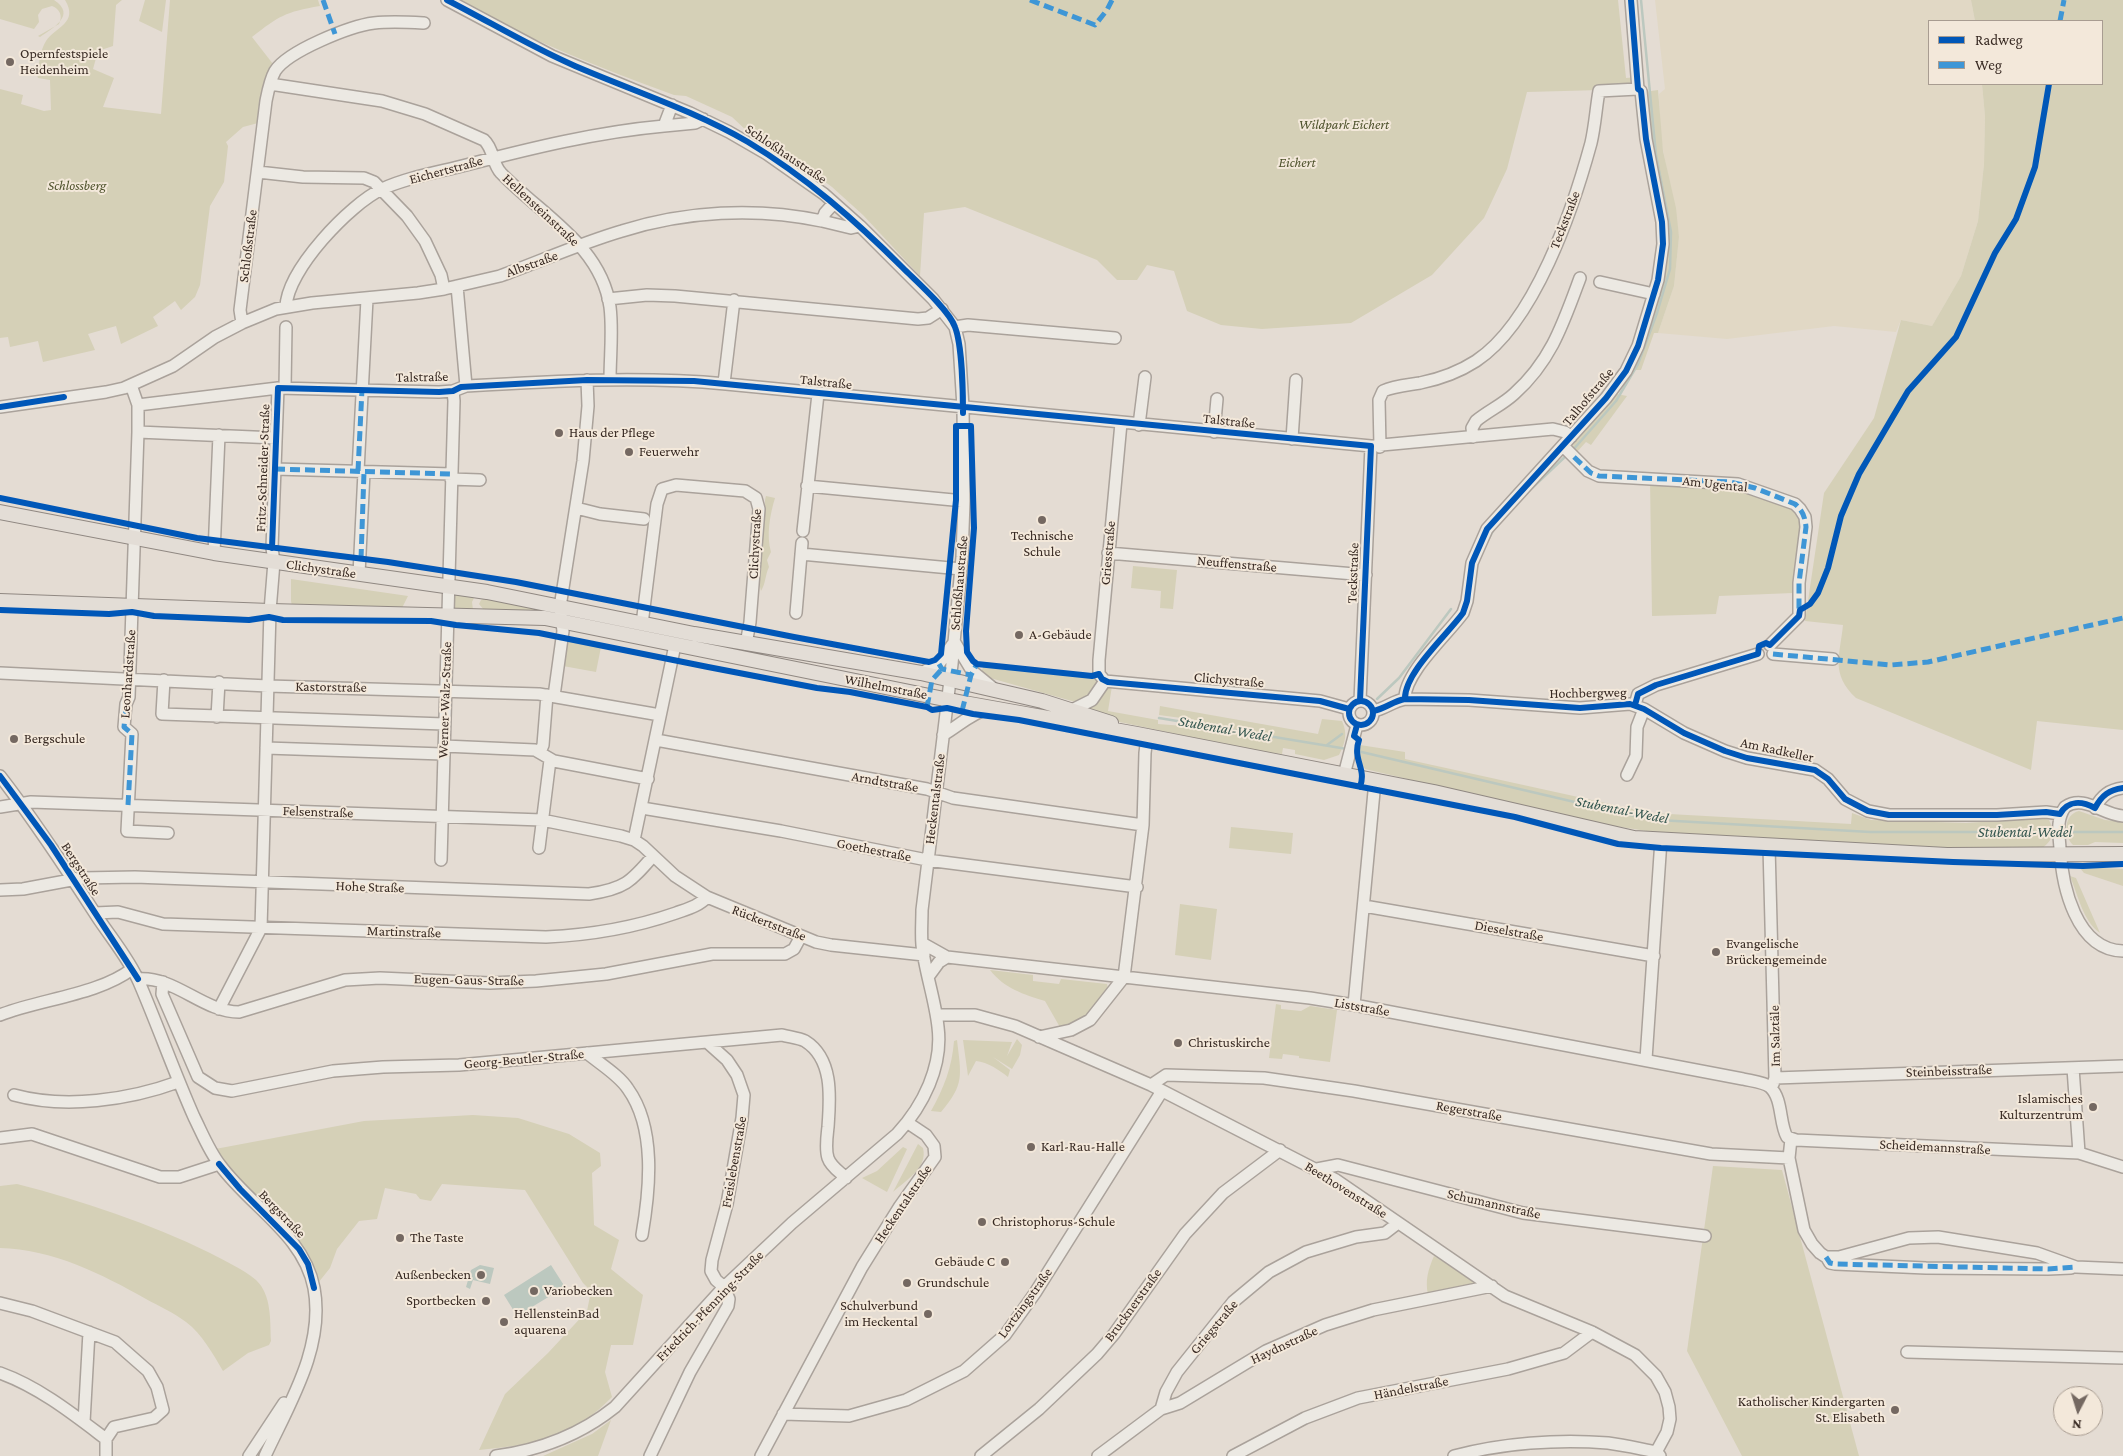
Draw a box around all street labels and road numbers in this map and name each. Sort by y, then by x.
street label: Schloßhaustraße [742,120,830,188]
street label: Eichertstraße [407,152,485,188]
street label: Hellensteinstraße [499,170,583,250]
street label: Teckstraße [1546,189,1584,251]
street label: Schloßstraße [235,209,261,283]
street label: Albstraße [504,247,560,281]
street label: Talhofstraße [1559,364,1617,430]
street label: Talstraße [396,368,448,386]
street label: Talstraße [799,371,853,393]
street label: Fritz-Schneider-Straße [252,404,274,532]
street label: Talstraße [1202,410,1256,432]
street label: Am Ugental [1681,472,1749,496]
street label: Clichystraße [745,508,765,580]
street label: Griesstraße [1097,520,1119,586]
street label: Schloßhaustraße [946,535,972,631]
street label: Teckstraße [1344,542,1362,604]
street label: Neuffenstraße [1196,552,1278,576]
street label: Clichystraße [285,556,357,582]
street label: Leonhardstraße [117,629,139,719]
street label: Werner-Walz-Straße [435,641,455,759]
street label: Clichystraße [1193,669,1265,691]
street label: Wilhelmstraße [843,671,929,703]
street label: Kastorstraße [295,678,367,696]
street label: Hochbergweg [1549,684,1627,702]
street label: Am Radkeller [1739,734,1815,766]
street label: Heckentalstraße [921,753,949,845]
street label: Arndtstraße [850,768,920,796]
street label: Felsenstraße [282,802,354,822]
street label: Goethestraße [835,835,913,865]
street label: Bergstraße [57,839,105,899]
street label: Hohe Straße [335,877,405,897]
street label: Rückertstraße [729,901,809,945]
street label: Dieselstraße [1473,917,1545,945]
street label: Martinstraße [367,922,441,942]
street label: Eugen-Gaus-Straße [414,971,524,989]
street label: Liststraße [1333,994,1391,1020]
street label: Im Salztäle [1766,1005,1784,1067]
street label: Georg-Beutler-Straße [463,1045,585,1073]
street label: Steinbeisstraße [1906,1061,1992,1081]
street label: Regerstraße [1435,1097,1503,1125]
street label: Freislebenstraße [718,1115,750,1209]
street label: Scheidemannstraße [1879,1136,1991,1158]
street label: Beethovenstraße [1302,1158,1390,1222]
street label: Heckentalstraße [871,1161,935,1247]
street label: Schumannstraße [1446,1185,1542,1223]
street label: Bergstraße [255,1186,309,1242]
street label: Friedrich-Pfenning-Straße [653,1247,767,1365]
street label: Lortzingstraße [994,1265,1056,1341]
street label: Brucknerstraße [1101,1265,1165,1345]
street label: Griegstraße [1186,1296,1242,1358]
street label: Haydnstraße [1248,1322,1320,1368]
street label: Händelstraße [1372,1373,1450,1403]

